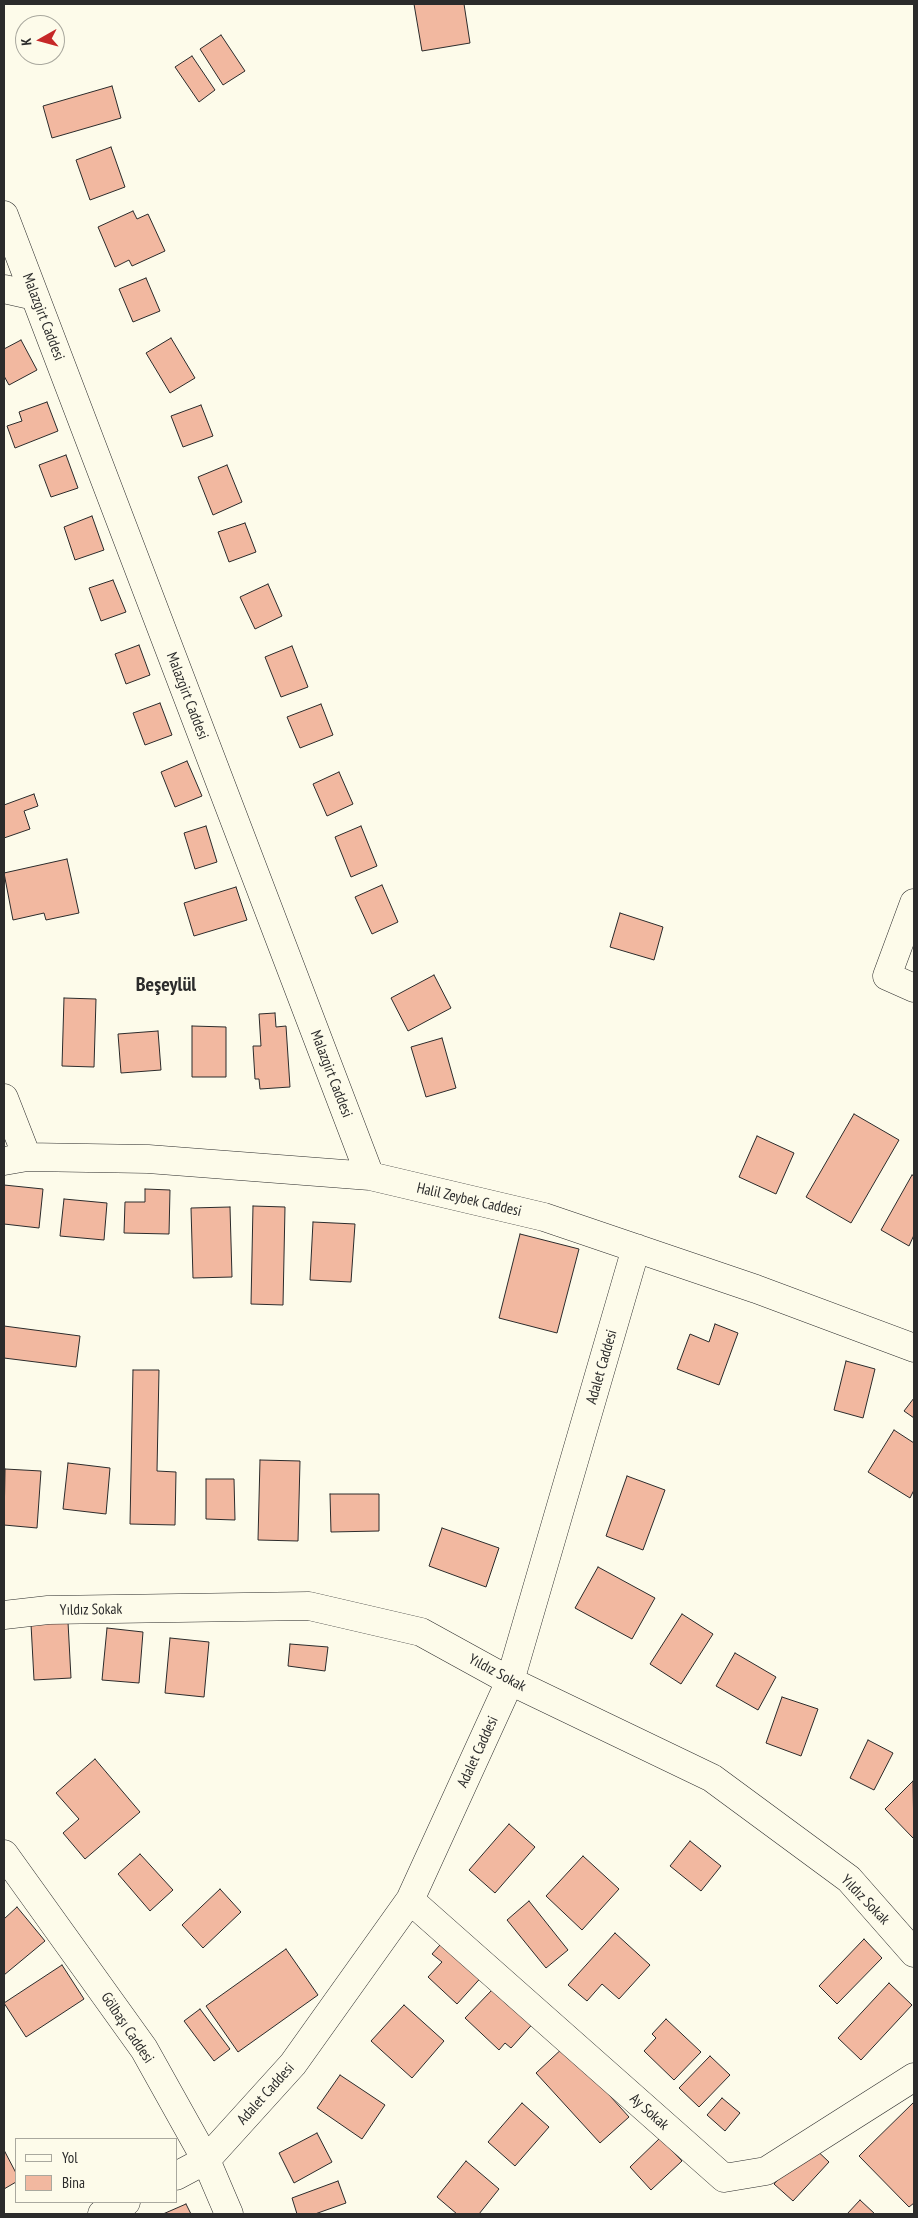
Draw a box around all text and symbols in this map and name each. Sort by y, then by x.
north arrow [15,15,65,65]
text: K [17,37,35,46]
street label: Malazgirt Caddesi [18,271,68,363]
street label: Malazgirt Caddesi [162,650,212,742]
district label: Beşeylül [136,973,196,997]
street label: Malazgirt Caddesi [306,1028,356,1120]
street label: Halil Zeybek Caddesi [415,1179,523,1221]
street label: Adalet Caddesi [583,1328,621,1406]
street label: Yıldız Sokak [60,1600,122,1620]
street label: Yıldız Sokak [465,1650,529,1696]
street label: Adalet Caddesi [454,1713,502,1791]
street label: Yıldız Sokak [837,1871,893,1929]
street label: Gölbaşı Caddesi [97,1989,157,2067]
street label: Adalet Caddesi [234,2059,298,2129]
street label: Ay Sokak [626,2090,672,2134]
legend [15,2138,178,2203]
text: Yol [62,2148,78,2167]
text: Bina [62,2173,85,2192]

